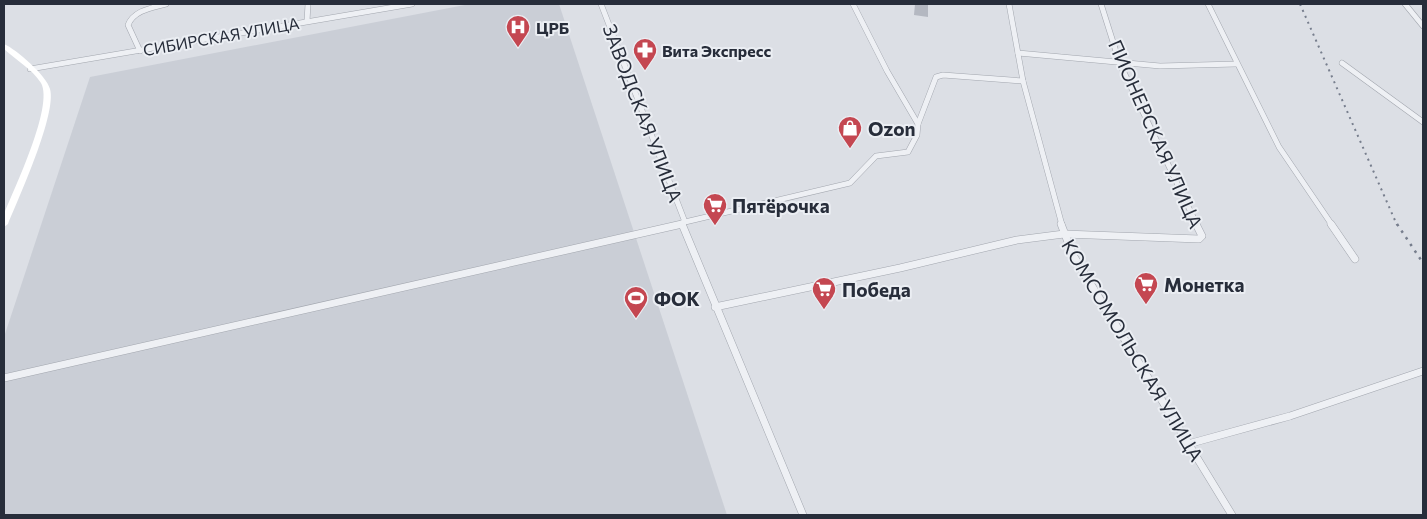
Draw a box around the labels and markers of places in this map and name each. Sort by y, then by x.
hospital icon: ЦРБ [505,14,531,48]
place label: ЦРБ [536,18,569,37]
pharmacy icon: Вита Экспресс [632,37,658,71]
place label: Вита Экспресс [662,41,771,60]
shop icon: Ozon [837,115,863,149]
place label: Ozon [868,117,916,140]
supermarket icon: Пятёрочка [702,192,728,226]
place label: Пятёрочка [732,194,830,217]
supermarket icon: Монетка [1133,271,1159,305]
place label: Монетка [1164,273,1245,296]
supermarket icon: Победа [811,276,837,310]
place label: Победа [842,278,911,301]
sports icon: ФОК [623,285,649,319]
place label: ФОК [654,287,700,310]

